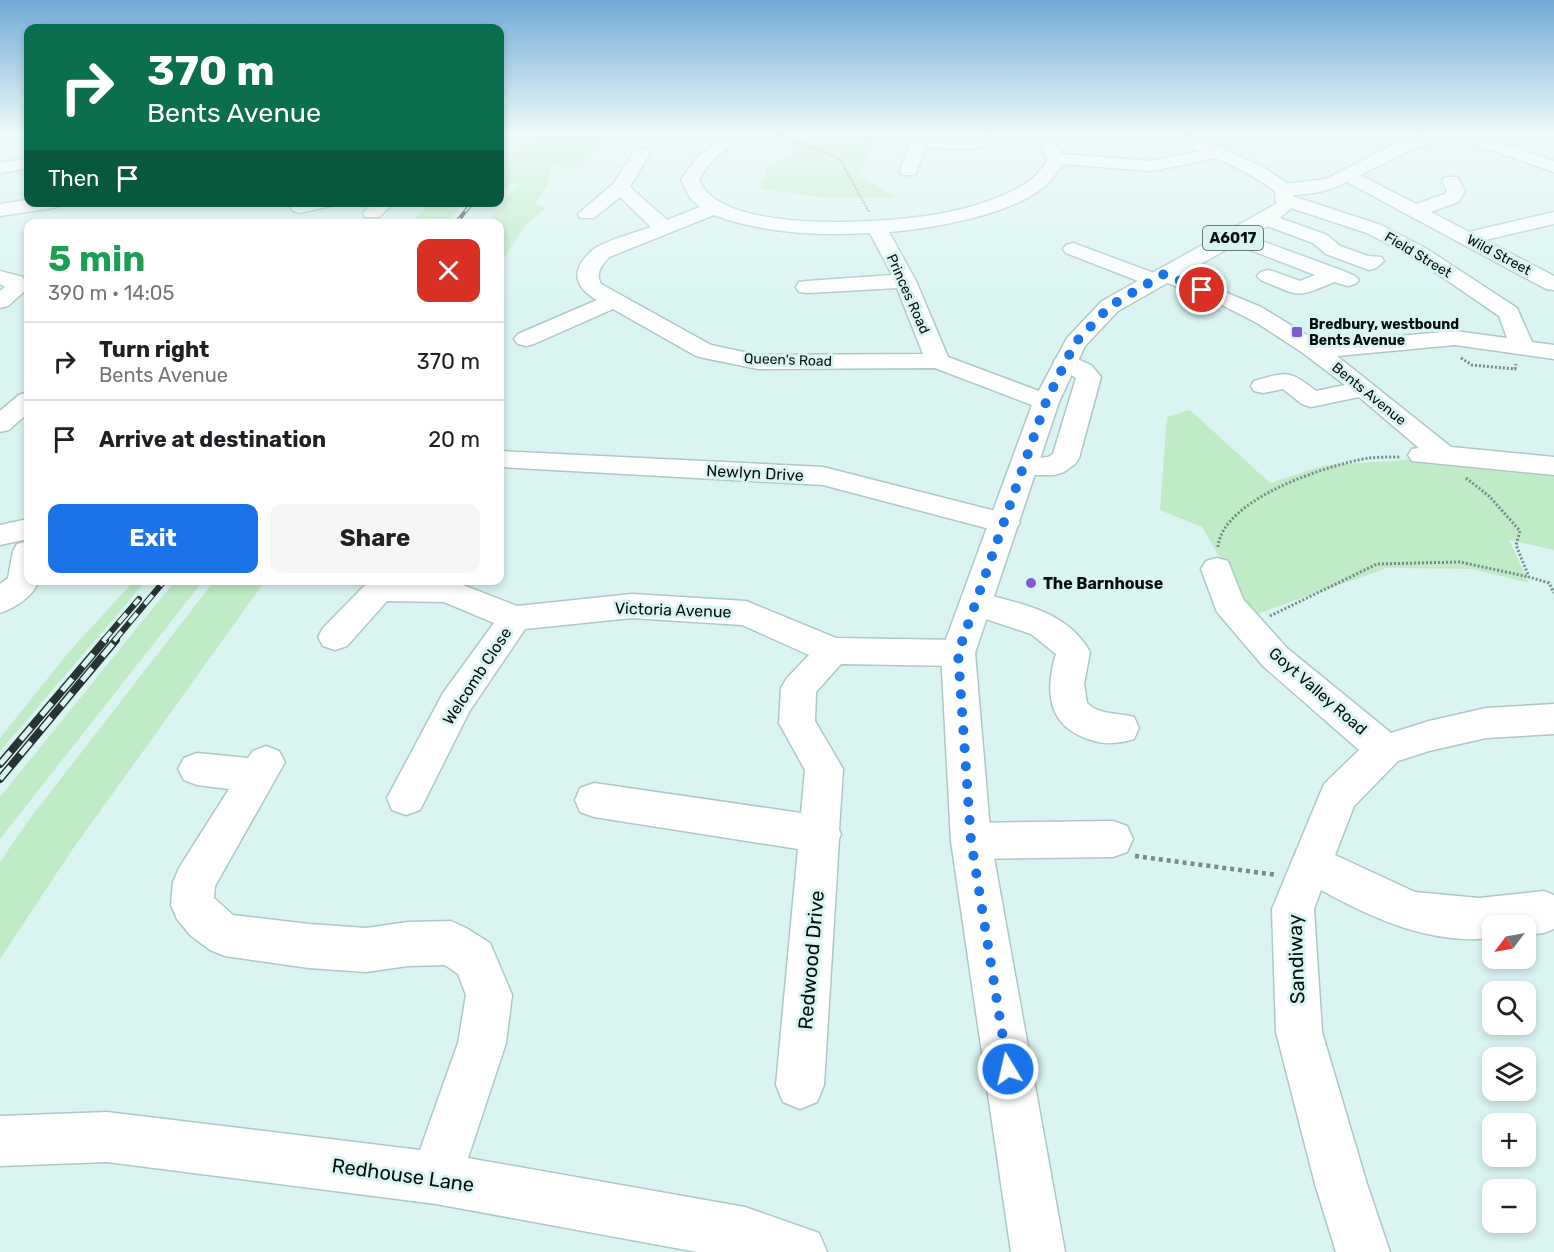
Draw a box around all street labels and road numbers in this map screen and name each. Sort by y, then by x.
road number: A6017 [1203,226,1263,250]
street label: Field Street [1381,228,1455,282]
street label: Wild Street [1464,231,1534,279]
street label: Princes Road [883,251,933,337]
street label: Queen's Road [744,350,832,370]
street label: Bents Avenue [1329,359,1410,429]
street label: Newlyn Drive [706,461,804,485]
street label: Victoria Avenue [614,598,732,622]
street label: Welcomb Close [439,624,515,728]
street label: Goyt Valley Road [1265,643,1371,739]
street label: Redwood Drive [793,889,829,1031]
street label: Sandiway [1282,914,1310,1004]
street label: Redhouse Lane [330,1153,476,1197]

